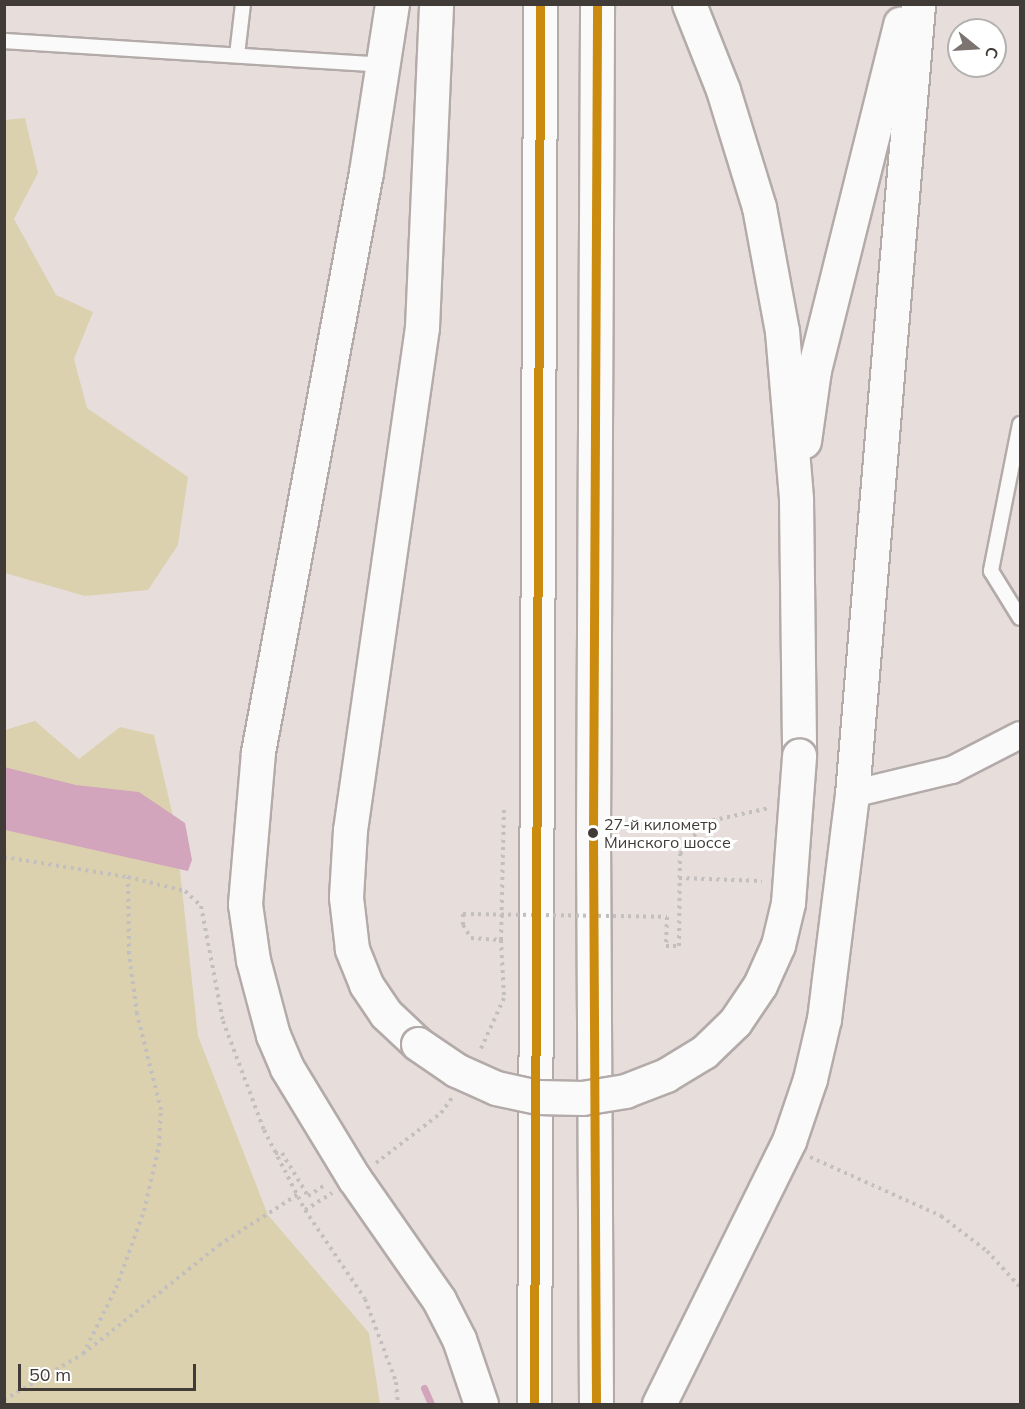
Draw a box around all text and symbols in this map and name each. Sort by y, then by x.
north arrow [947,18,1007,78]
text: С [981,45,1003,61]
place label: 27-й километр Минского шоссе [604,814,731,852]
marker: 27-й километр Минского шоссе [587,827,599,839]
scale bar [21,1352,200,1390]
text: 50 m [29,1363,71,1386]

